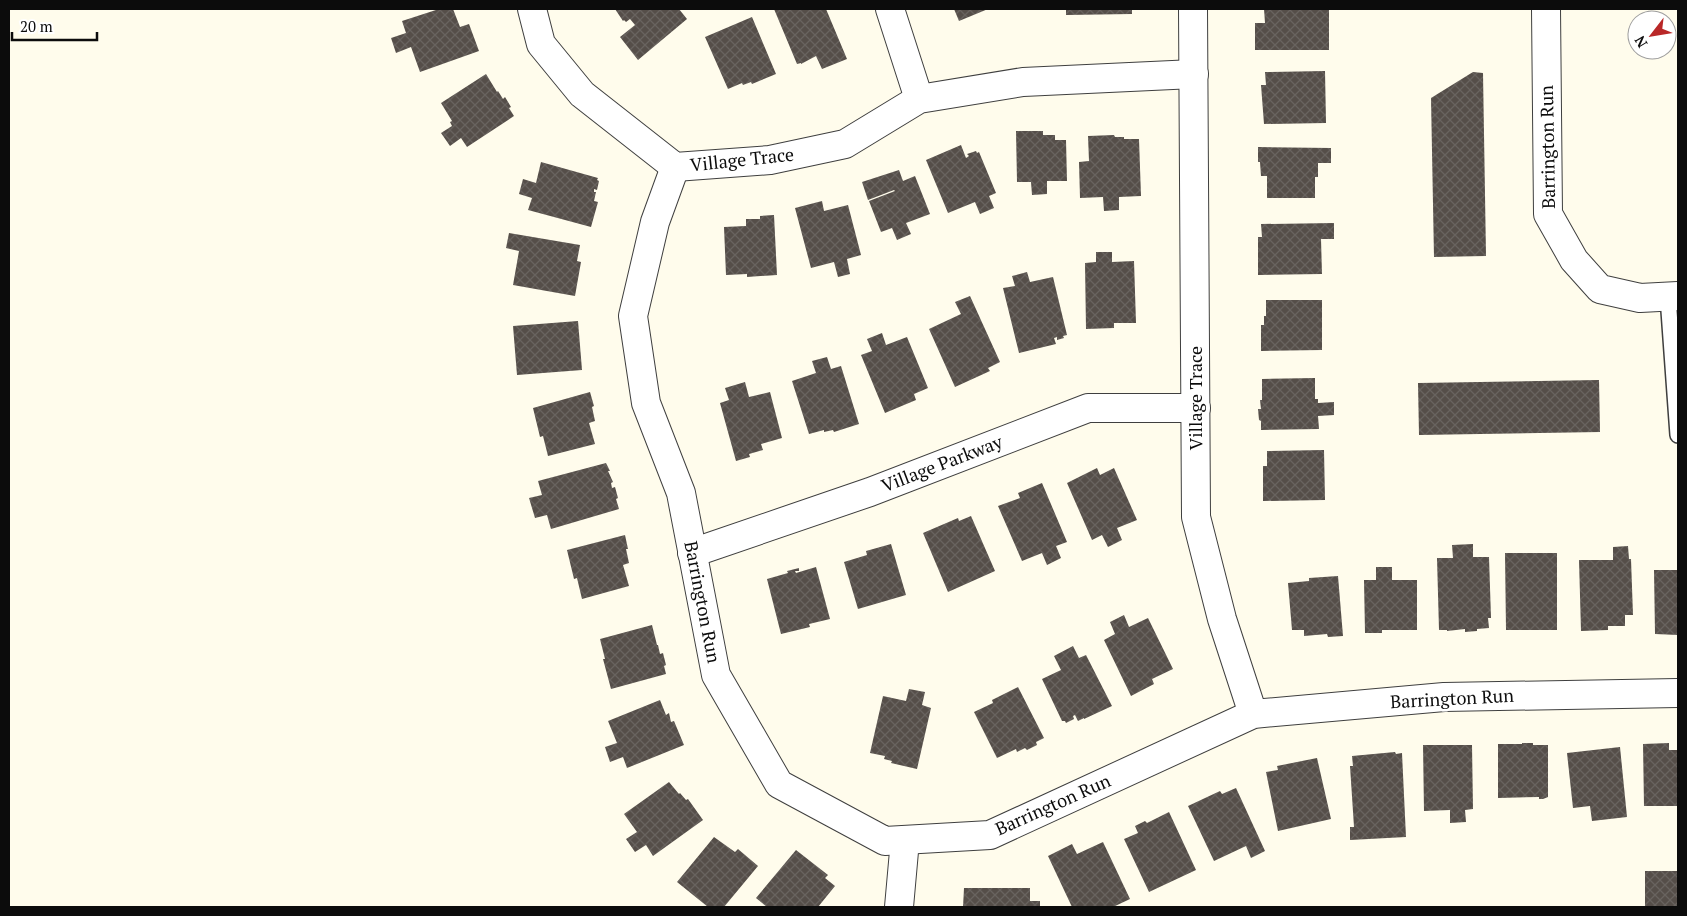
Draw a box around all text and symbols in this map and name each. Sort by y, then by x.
scale bar [12,10,98,42]
north arrow [1627,10,1677,60]
text: 20 m [20,16,53,36]
text: N [1629,32,1651,51]
street label: Barrington Run [1534,85,1560,209]
street label: Village Trace [689,142,795,176]
street label: Village Trace [1183,346,1207,450]
street label: Village Parkway [878,429,1006,497]
street label: Barrington Run [679,539,727,665]
street label: Barrington Run [1390,683,1515,713]
street label: Barrington Run [991,768,1114,840]

